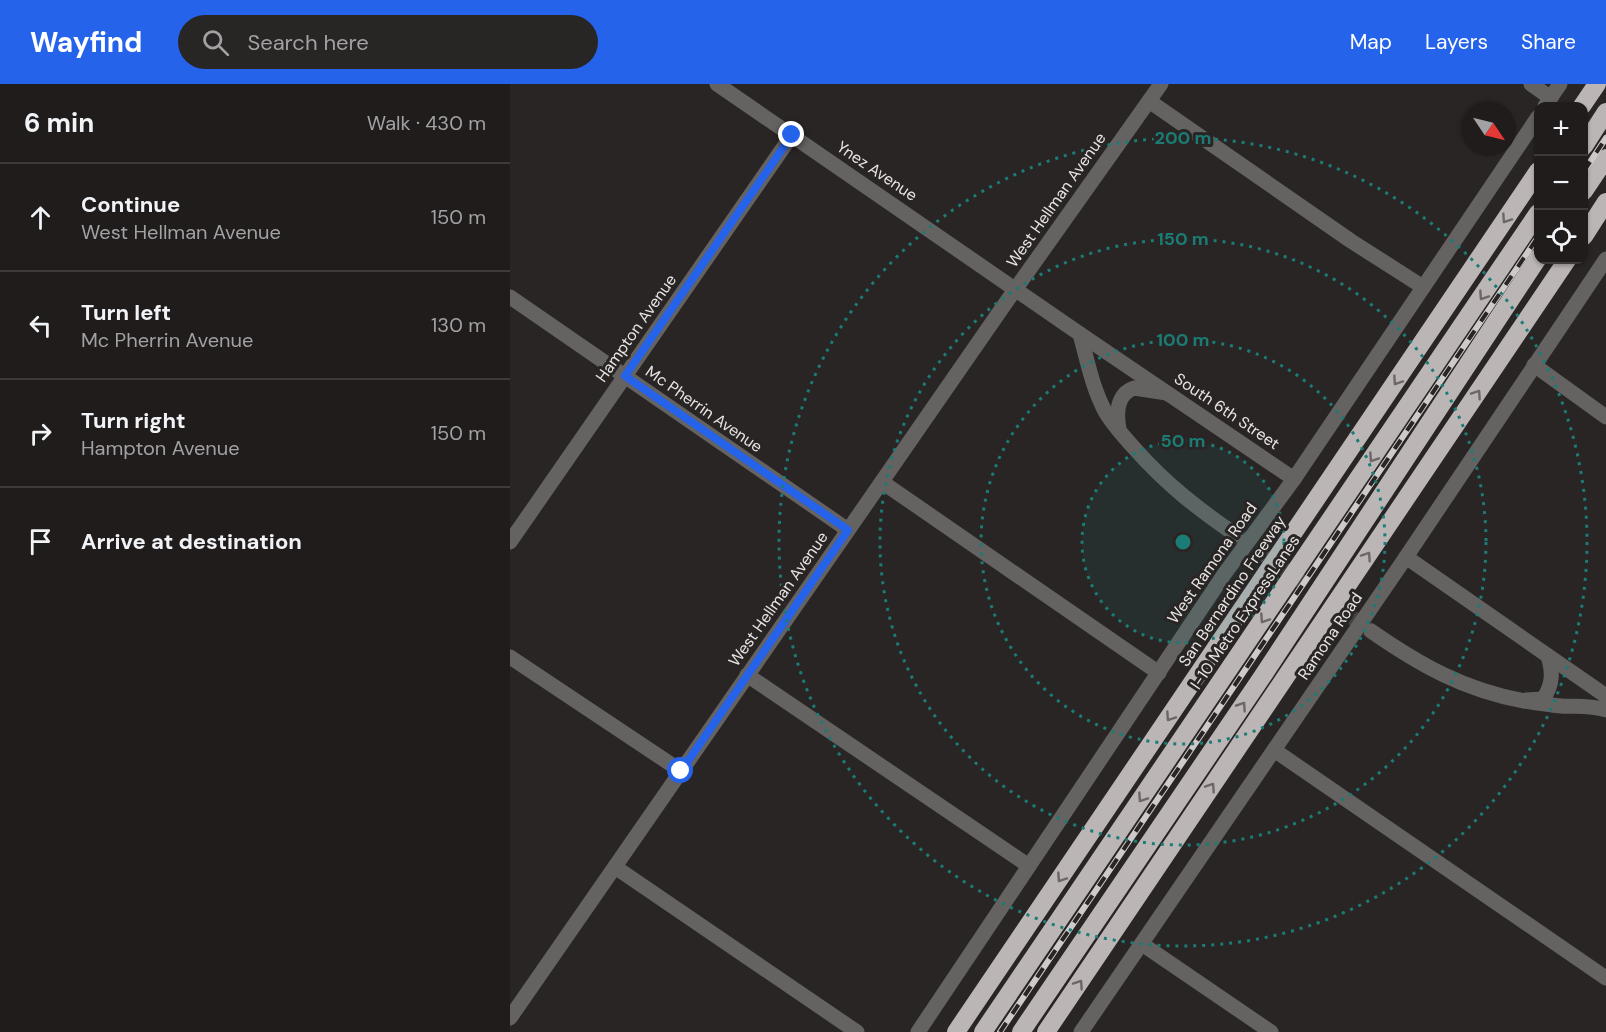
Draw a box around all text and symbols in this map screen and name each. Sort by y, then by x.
search box [178,15,598,69]
text: Wayfind [30,24,142,61]
icon: search [199,26,232,59]
text: Search here [247,28,369,57]
text: Map [1350,28,1392,56]
text: Layers [1425,28,1488,56]
text: Share [1521,28,1576,56]
north arrow [1462,102,1516,156]
map controls [1534,102,1588,264]
button: + [1534,102,1588,156]
text: 6 min [24,106,94,140]
text: Walk · 430 m [367,110,486,136]
route end [778,121,804,147]
text: 200 m [1155,126,1211,150]
street label: West Hellman Avenue [1002,129,1110,271]
street label: Ynez Avenue [833,136,921,206]
button: − [1534,156,1588,210]
text: Continue [81,190,180,219]
icon: ahead [24,201,57,234]
text: 150 m [431,204,486,230]
button: locate [1534,210,1588,264]
one-way arrow [1502,213,1513,224]
text: West Hellman Avenue [81,219,281,245]
text: 150 m [1157,227,1209,251]
street label: Hampton Avenue [591,270,681,386]
one-way arrow [1479,290,1490,301]
text: Turn left [81,298,171,327]
icon: left [24,309,57,342]
text: 130 m [431,312,486,338]
text: Mc Pherrin Avenue [81,327,253,353]
text: 100 m [1156,328,1210,352]
street label: Mc Pherrin Avenue [641,361,767,457]
street label: South 6th Street [1170,368,1284,454]
one-way arrow [1393,374,1404,385]
one-way arrow [1469,390,1481,400]
text: Turn right [81,406,186,435]
icon: right [24,417,57,450]
text: 150 m [431,420,486,446]
text: 50 m [1160,429,1206,453]
text: Hampton Avenue [81,435,240,461]
one-way arrow [1369,451,1380,462]
street label: West Ramona Road [1162,498,1262,628]
street label: San Bernardino Freeway [1174,511,1290,671]
icon: arrive [24,525,57,558]
text: Arrive at destination [81,527,302,556]
street label: West Hellman Avenue [724,528,832,670]
street label: I-10 Metro ExpressLanes [1185,531,1305,693]
centre of rings [1173,532,1193,552]
one-way arrow [1360,551,1371,562]
street label: Ramona Road [1293,588,1367,684]
one-way arrow [1260,612,1271,623]
one-way arrow [1235,701,1246,712]
one-way arrow [1166,710,1177,721]
route start [667,757,693,783]
one-way arrow [1204,783,1216,793]
one-way arrow [1138,791,1149,802]
one-way arrow [1057,872,1068,883]
one-way arrow [1072,979,1083,990]

